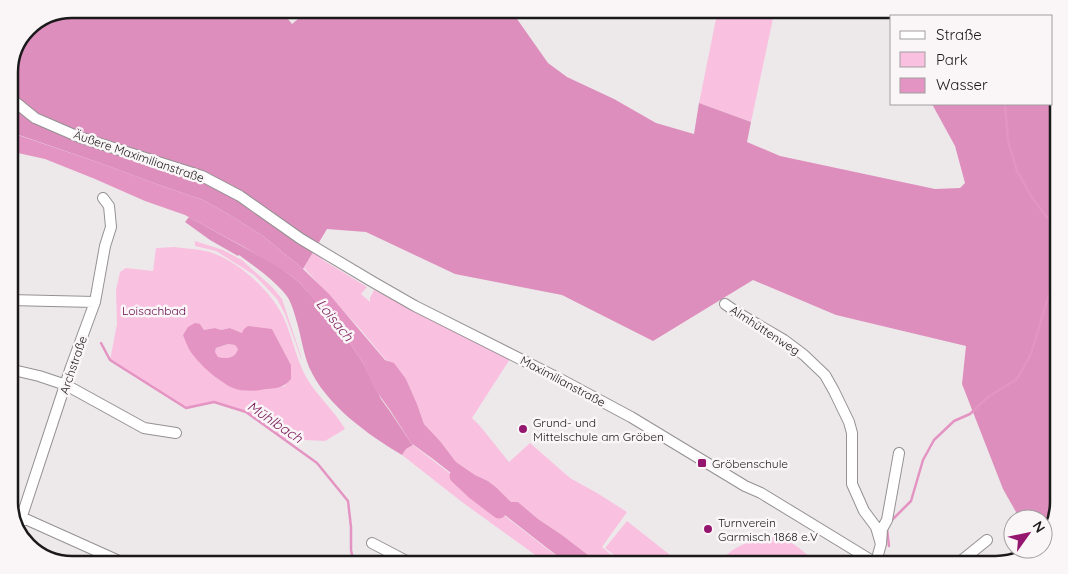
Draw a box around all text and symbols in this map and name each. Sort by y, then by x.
legend [890,15,1053,105]
text: Straße [936,25,982,44]
text: Park [936,50,968,69]
text: Wasser [936,75,988,94]
street label: Äußere Maximilianstraße [72,127,206,185]
water label: Loisach [312,295,358,346]
street label: Almhüttenweg [727,302,803,358]
park label: Loisachbad [122,303,186,318]
street label: Archstraße [56,334,90,396]
street label: Maximilianstraße [518,352,608,410]
water label: Mühlbach [244,397,307,448]
place label: Grund- und Mittelschule am Gröben [533,415,664,444]
marker: Grund- und Mittelschule am Gröben [517,423,529,435]
place label: Gröbenschule [712,456,788,471]
marker: Gröbenschule [696,457,708,469]
north arrow [1003,509,1053,559]
place label: Turnverein Garmisch 1868 e.V [718,515,818,544]
text: N [1029,518,1049,536]
marker: Turnverein Garmisch 1868 e.V [702,523,714,535]

